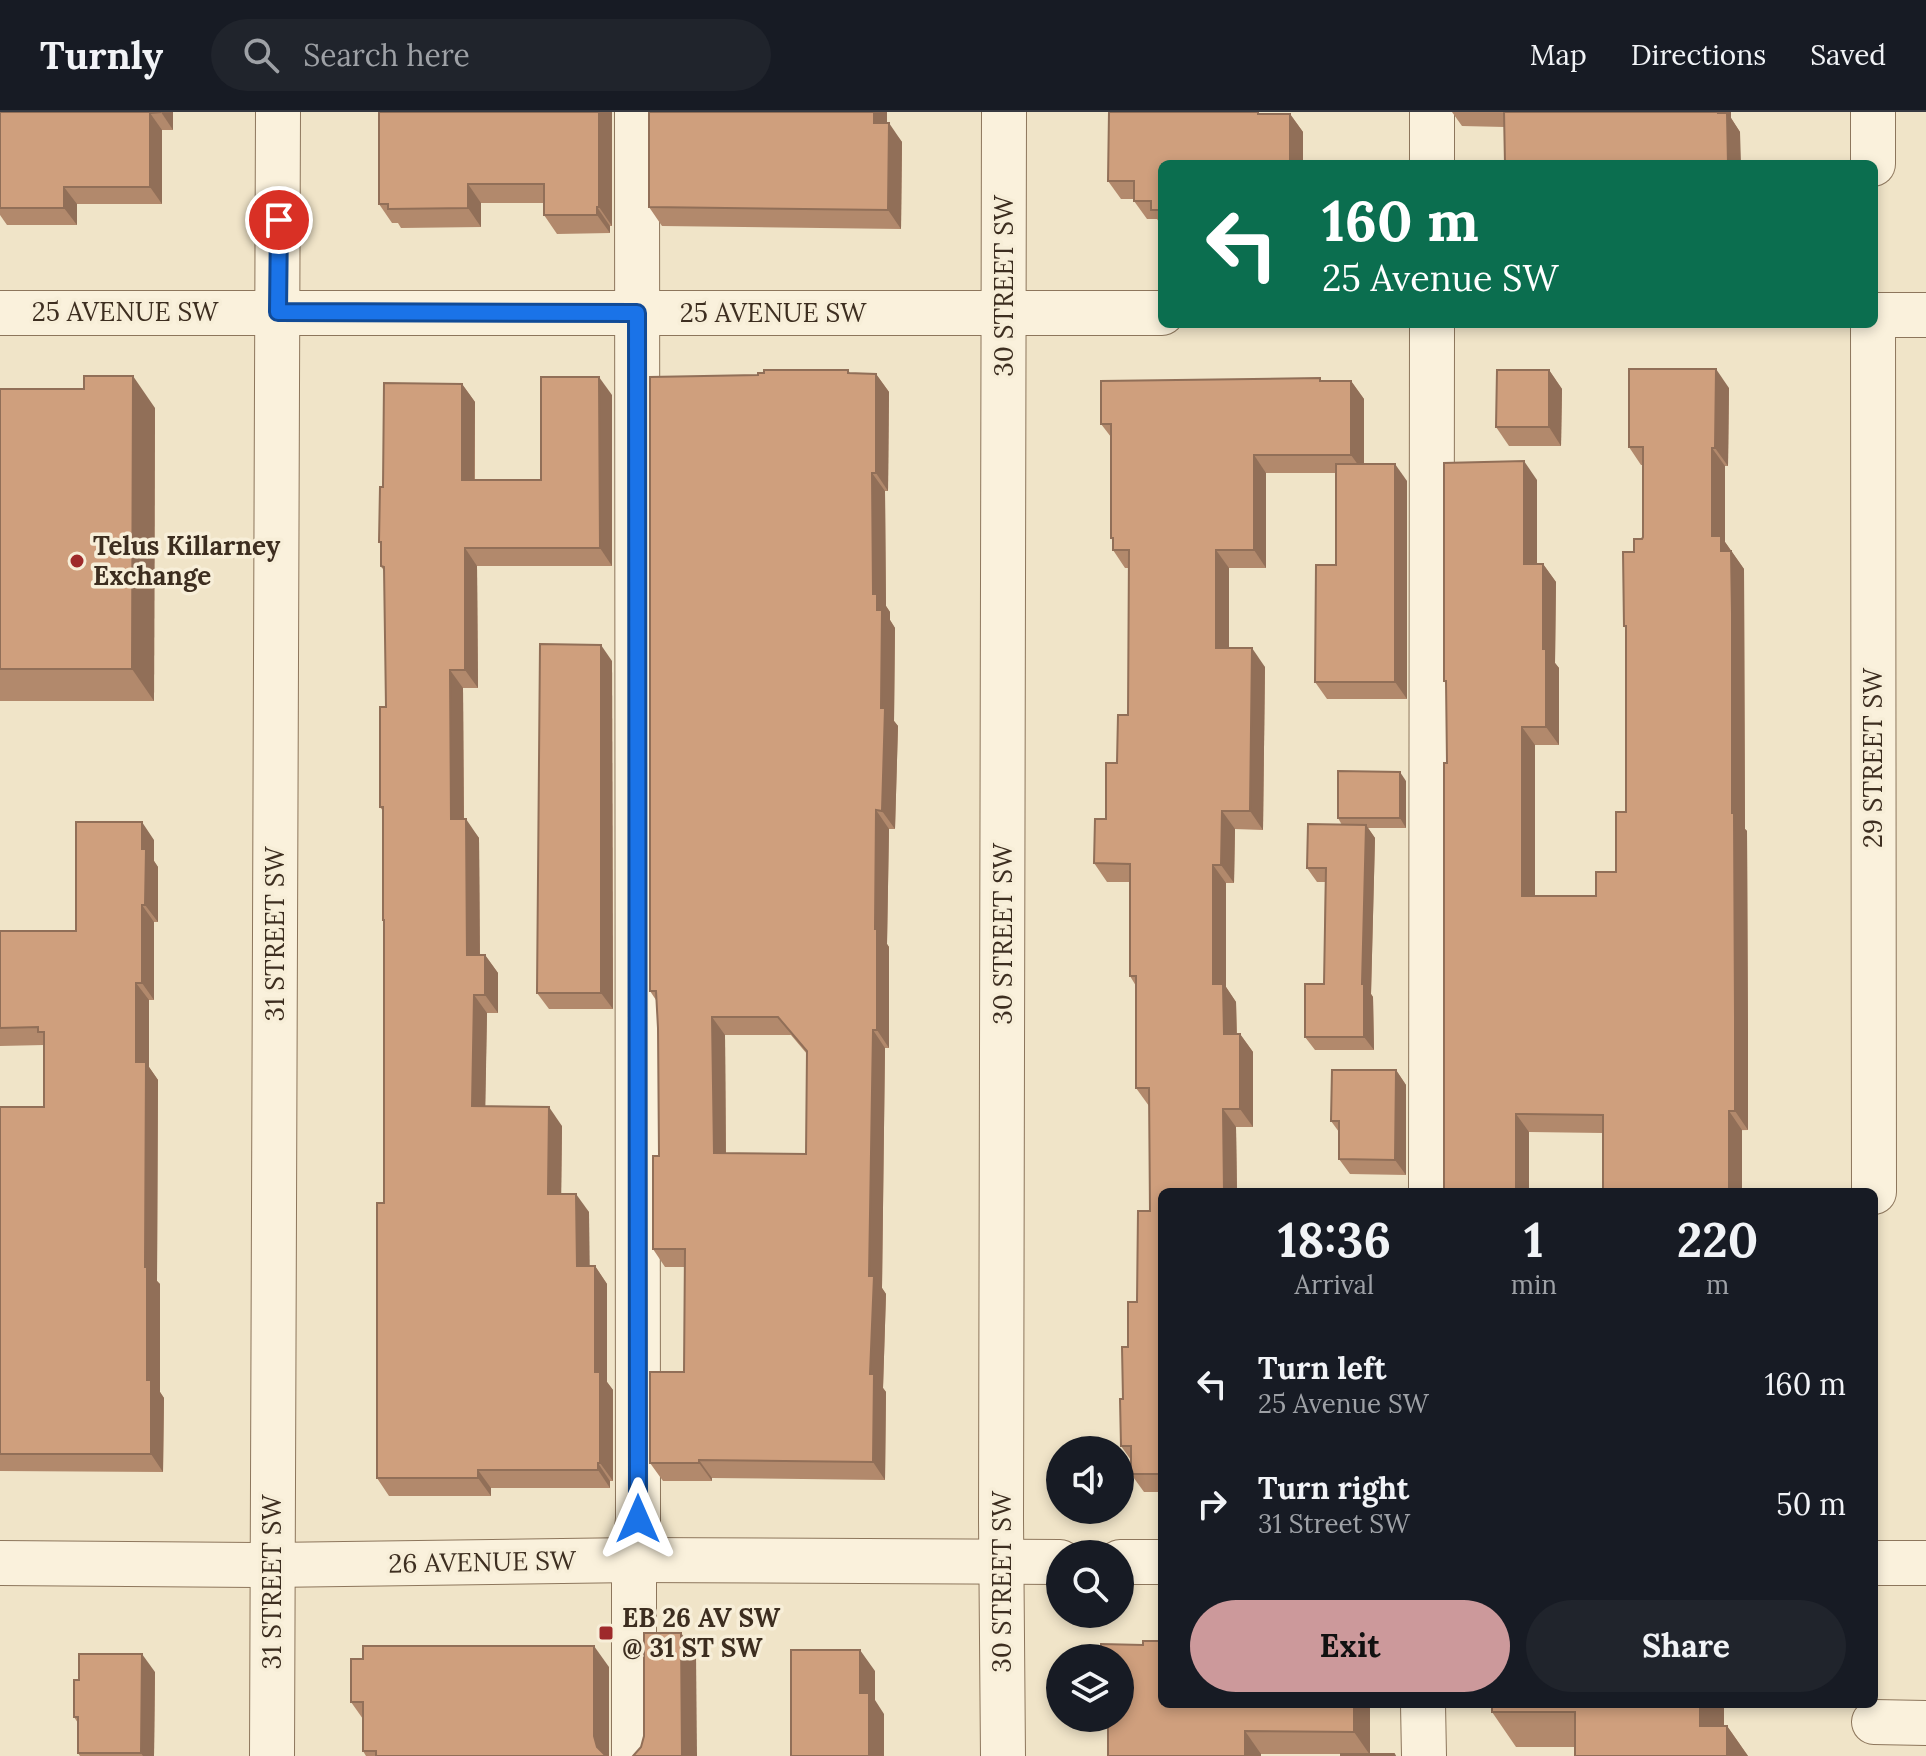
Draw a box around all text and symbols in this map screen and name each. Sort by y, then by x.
search box [211,19,771,91]
text: Turnly [40,31,163,79]
icon: search [239,33,283,77]
text: Search here [303,36,470,74]
text: Map [1530,37,1587,73]
text: Directions [1631,37,1766,73]
text: Saved [1810,37,1886,73]
text: 160 m [1322,185,1479,256]
pin [245,186,313,254]
icon: left [1190,192,1294,296]
street label: 30 STREET SW [987,194,1020,377]
icon: arrive [257,198,301,242]
text: 25 Avenue SW [1322,255,1558,301]
street label: 25 AVENUE SW [32,295,219,328]
street label: 25 AVENUE SW [680,296,867,329]
place label: Telus Killarney Exchange [93,529,281,592]
marker: Telus Killarney Exchange [68,552,86,570]
street label: 29 STREET SW [1856,667,1889,848]
street label: 30 STREET SW [986,842,1019,1025]
street label: 31 STREET SW [258,845,291,1021]
text: 18:36 [1278,1209,1391,1270]
text: 1 [1524,1209,1544,1270]
text: 220 [1677,1209,1758,1270]
text: Arrival [1295,1268,1374,1301]
text: min [1511,1268,1557,1301]
text: m [1706,1268,1729,1301]
text: Turn left [1258,1349,1386,1387]
icon: left [1190,1362,1234,1406]
text: 160 m [1764,1365,1846,1403]
text: 25 Avenue SW [1258,1387,1429,1420]
map controls [1046,1436,1134,1732]
button: sound [1046,1436,1134,1524]
text: Turn right [1258,1469,1409,1507]
position arrow [596,1477,680,1561]
icon: right [1190,1482,1234,1526]
text: 50 m [1776,1485,1846,1523]
street label: 30 STREET SW [985,1490,1018,1673]
street label: 31 STREET SW [255,1493,288,1669]
text: 31 Street SW [1258,1507,1410,1540]
button: search [1046,1540,1134,1628]
street label: 26 AVENUE SW [388,1543,577,1580]
button: Exit [1190,1600,1510,1692]
button: Share [1526,1600,1846,1692]
place label: EB 26 AV SW @ 31 ST SW [622,1601,781,1664]
marker: EB 26 AV SW @ 31 ST SW [597,1624,615,1642]
button: layers [1046,1644,1134,1732]

